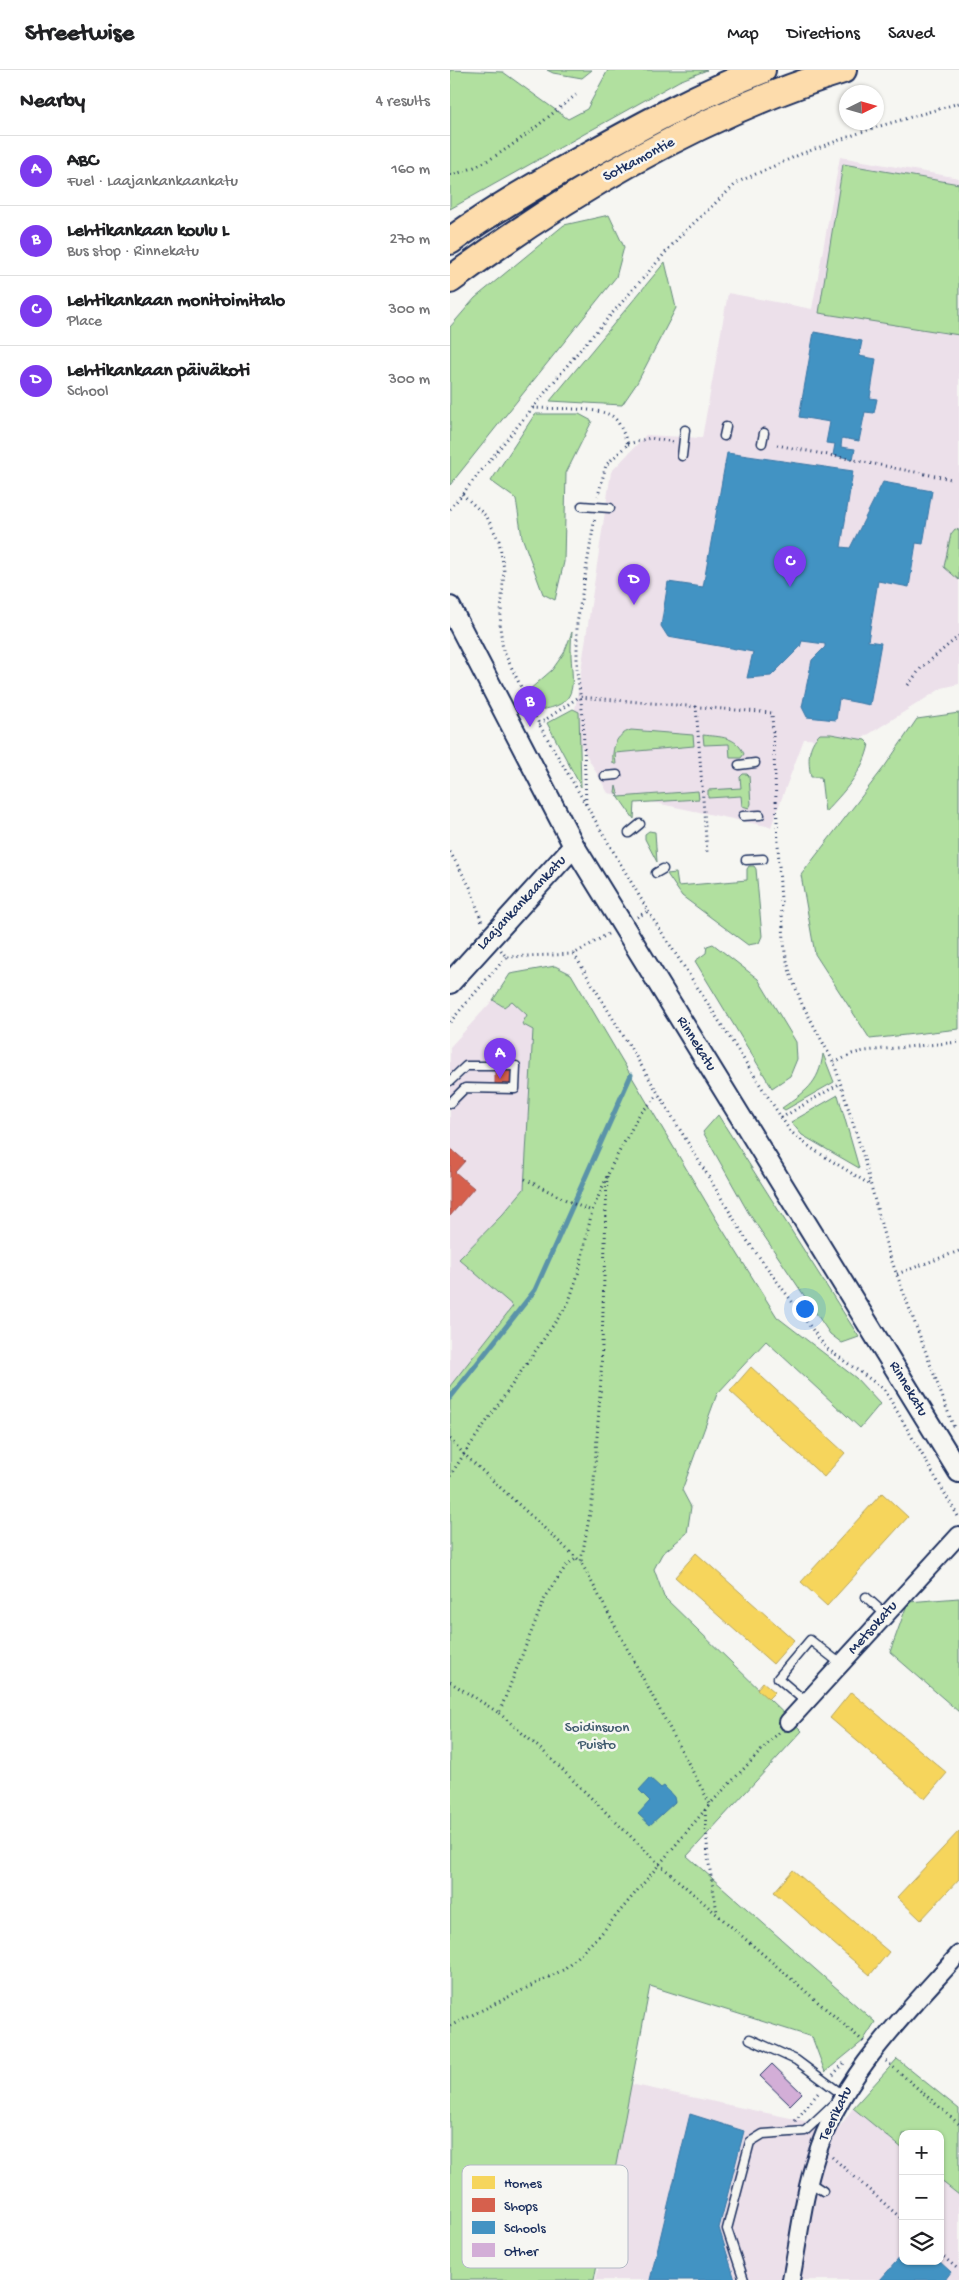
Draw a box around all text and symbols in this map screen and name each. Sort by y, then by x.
text: Streetwise [25,20,134,49]
text: Map [727,24,759,45]
text: Directions [787,24,860,45]
text: Saved [888,24,934,45]
north arrow [839,85,884,130]
text: Nearby [20,90,85,115]
text: 4 results [375,93,430,112]
street label: Sotkamontie [600,133,678,186]
text: ABC [67,150,98,173]
text: A [31,161,41,180]
text: 160 m [391,161,430,180]
text: Fuel · Laajankankaankatu [67,173,238,192]
text: Lehtikankaan koulu L [67,220,229,243]
text: B [32,231,40,250]
text: 270 m [390,231,430,250]
text: Bus stop · Rinnekatu [67,243,199,262]
text: Lehtikankaan monitoimitalo [67,290,285,313]
text: C [32,301,40,320]
text: 300 m [388,301,430,320]
text: Place [67,313,102,332]
text: Lehtikankaan päiväkoti [67,360,250,383]
text: D [31,371,41,390]
text: 300 m [388,371,430,390]
text: School [67,383,109,402]
pin: C [774,546,806,587]
pin: D [618,564,650,605]
pin: B [514,686,546,727]
street label: Laajankankaankatu [474,852,570,954]
street label: Rinnekatu [672,1013,720,1075]
pin: A [484,1038,516,1079]
your location [792,1296,818,1322]
street label: Rinnekatu [885,1358,931,1420]
street label: Metsokatu [844,1598,902,1658]
park label: Soidinsuon Puisto [565,1719,629,1754]
street label: Teerikatu [815,2084,857,2145]
map controls [899,2130,944,2265]
button: + [899,2130,944,2175]
legend [462,2165,628,2268]
button: − [899,2175,944,2220]
text: Homes [504,2176,542,2193]
text: Shops [504,2199,538,2216]
button: layers [899,2220,944,2265]
text: Schools [504,2221,546,2238]
text: Other [504,2244,539,2261]

